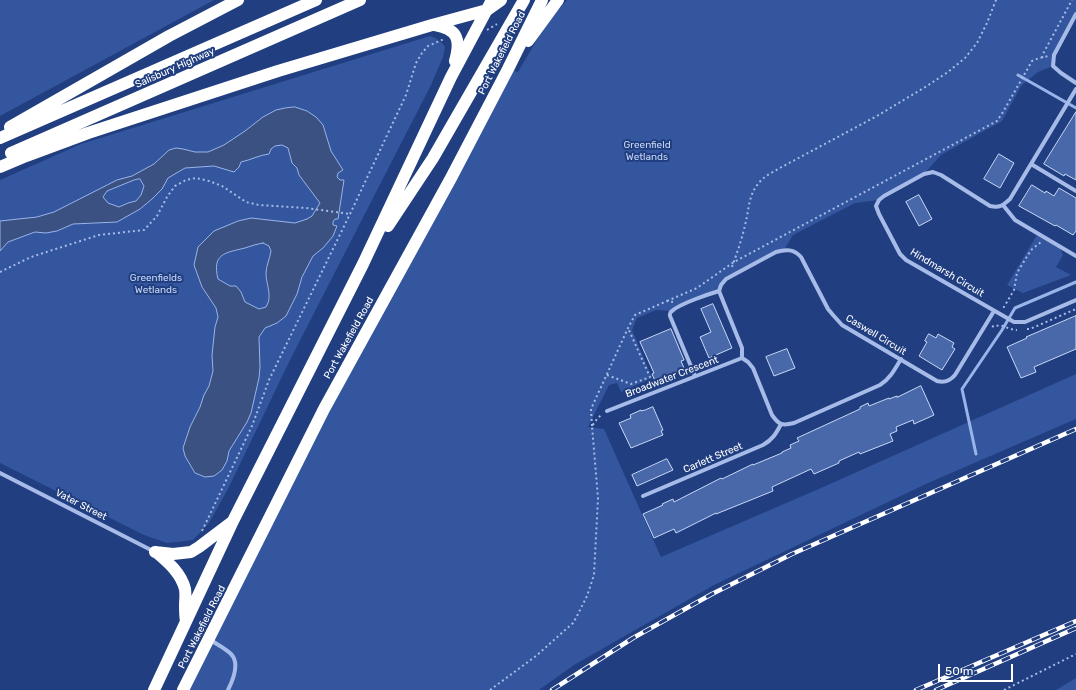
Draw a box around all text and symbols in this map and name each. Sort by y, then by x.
street label: Port Wakefield Road [476,9,528,97]
street label: Salisbury Highway [133,45,217,91]
park label: Greenfield Wetlands [623,139,671,162]
street label: Hindmarsh Circuit [908,246,986,300]
park label: Greenfields Wetlands [130,272,182,296]
street label: Port Wakefield Road [322,295,376,381]
street label: Caswell Circuit [844,312,908,358]
street label: Broadwater Crescent [624,354,720,400]
street label: Carlett Street [682,440,744,476]
street label: Vater Street [53,487,109,523]
street label: Port Wakefield Road [176,583,228,671]
scale bar [940,656,1015,682]
text: 50 m [945,664,973,678]

